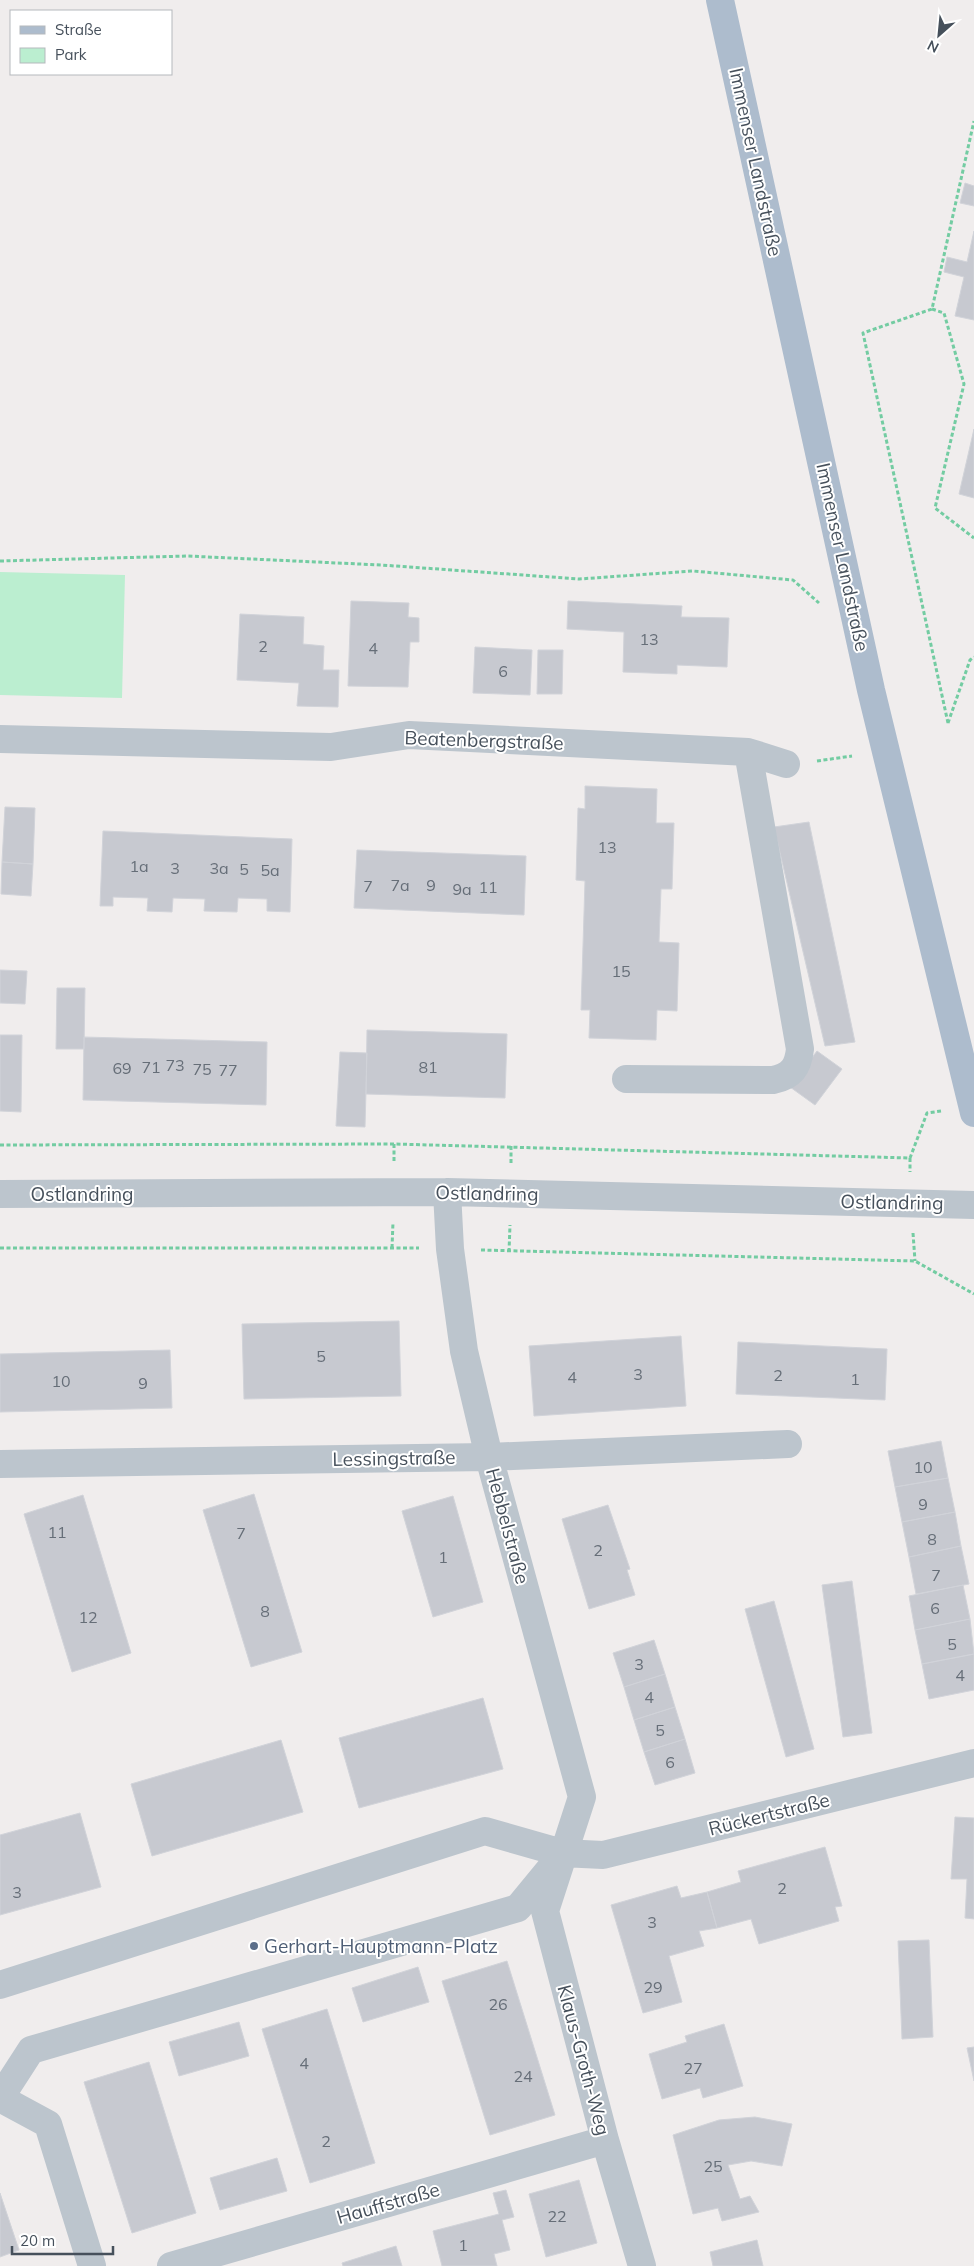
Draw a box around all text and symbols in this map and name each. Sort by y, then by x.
legend [10,10,172,75]
north arrow [914,10,964,60]
text: Straße [55,20,102,39]
text: N [924,36,942,57]
text: Park [55,45,87,64]
street label: Immenser Landstraße [724,65,788,259]
street label: Immenser Landstraße [811,460,875,654]
house number: 13 [639,629,659,649]
house number: 2 [258,636,268,656]
house number: 4 [368,638,378,658]
house number: 6 [498,661,508,681]
street label: Beatenbergstraße [404,725,564,755]
house number: 13 [597,837,617,857]
house number: 1a [129,856,149,876]
house number: 3 [170,858,180,878]
house number: 3a [209,858,229,878]
house number: 5 [239,859,249,879]
house number: 5a [260,860,280,880]
house number: 7a [390,875,410,895]
house number: 9 [426,875,436,895]
house number: 7 [363,876,373,896]
house number: 11 [478,877,498,897]
house number: 9a [452,879,472,899]
house number: 15 [611,961,631,981]
house number: 73 [165,1055,185,1075]
house number: 71 [141,1057,161,1077]
house number: 81 [418,1057,438,1077]
house number: 69 [112,1058,132,1078]
house number: 75 [192,1059,212,1079]
house number: 77 [218,1060,238,1080]
street label: Ostlandring [435,1180,539,1206]
street label: Ostlandring [30,1182,134,1206]
street label: Ostlandring [840,1189,944,1215]
house number: 5 [316,1346,326,1366]
house number: 3 [633,1364,643,1384]
house number: 2 [773,1365,783,1385]
house number: 4 [567,1367,577,1387]
house number: 1 [850,1369,860,1389]
house number: 10 [51,1371,71,1391]
house number: 9 [138,1373,148,1393]
street label: Lessingstraße [332,1445,456,1471]
house number: 10 [913,1457,933,1477]
street label: Hebbelstraße [481,1465,535,1587]
house number: 9 [918,1494,928,1514]
house number: 11 [47,1522,67,1542]
house number: 7 [236,1523,246,1543]
house number: 8 [927,1529,937,1549]
house number: 2 [593,1540,603,1560]
house number: 1 [438,1547,448,1567]
house number: 7 [931,1565,941,1585]
house number: 6 [930,1598,940,1618]
house number: 8 [260,1601,270,1621]
house number: 12 [78,1607,98,1627]
house number: 5 [947,1634,957,1654]
house number: 3 [634,1654,644,1674]
house number: 4 [955,1665,965,1685]
house number: 4 [644,1687,654,1707]
house number: 5 [655,1720,665,1740]
house number: 6 [665,1752,675,1772]
street label: Rückertstraße [706,1787,832,1841]
house number: 2 [777,1878,787,1898]
house number: 3 [12,1882,22,1902]
house number: 3 [647,1912,657,1932]
place label: Gerhart-Hauptmann-Platz [264,1934,498,1958]
marker: Gerhart-Hauptmann-Platz [248,1940,260,1952]
house number: 29 [643,1977,663,1997]
street label: Klaus-Groth-Weg [552,1982,616,2138]
house number: 26 [488,1994,508,2014]
house number: 4 [299,2053,309,2073]
house number: 27 [683,2058,703,2078]
house number: 24 [513,2066,533,2086]
house number: 2 [321,2131,331,2151]
house number: 25 [703,2156,723,2176]
street label: Hauffstraße [334,2177,442,2229]
house number: 22 [547,2206,567,2226]
scale bar [12,2224,114,2256]
text: 20 m [20,2231,55,2250]
house number: 1 [458,2235,468,2255]

